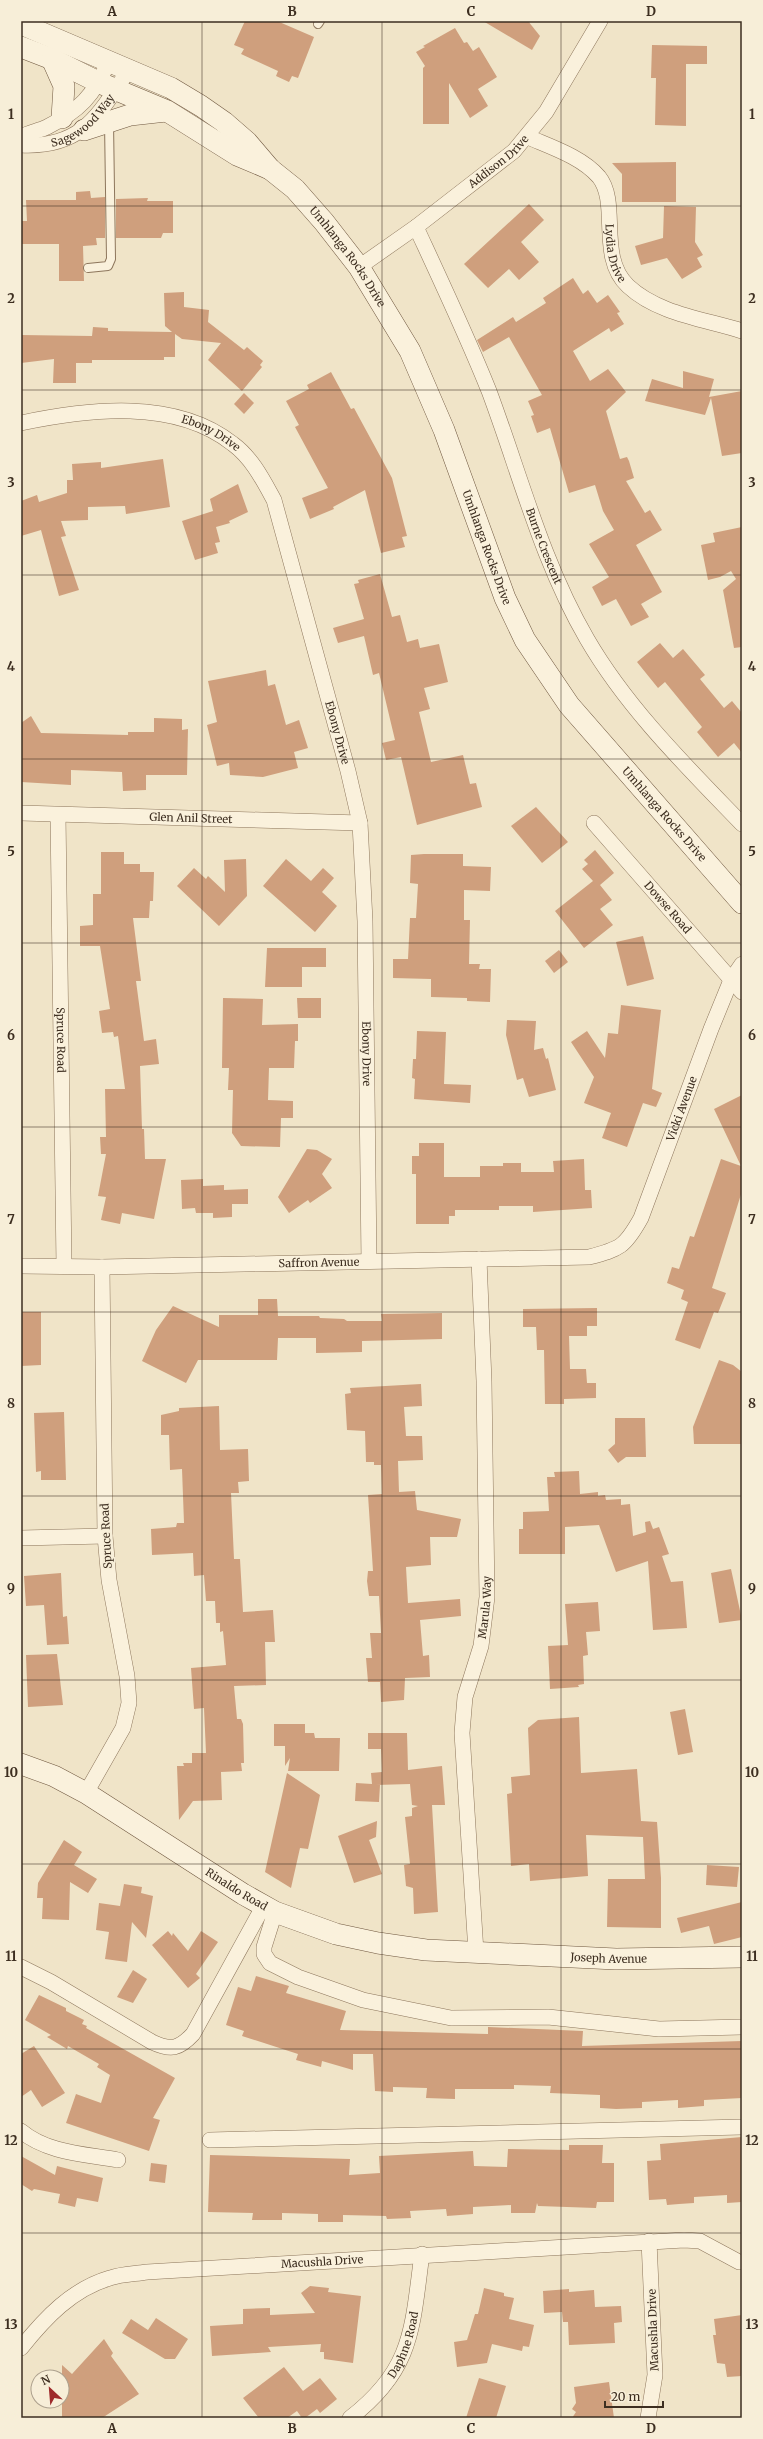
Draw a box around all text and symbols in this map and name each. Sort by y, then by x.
text: A [106,3,117,20]
text: B [287,3,297,20]
text: C [467,3,476,20]
text: D [646,3,656,20]
street label: Sagewood Way [49,91,118,150]
text: 1 [8,106,14,123]
text: 1 [749,106,755,123]
street label: Addison Drive [465,132,532,192]
street label: Umhlanga Rocks Drive [307,203,389,310]
street label: Lydia Drive [603,224,629,285]
text: 2 [7,290,15,307]
text: 2 [748,290,756,307]
street label: Ebony Drive [180,412,244,454]
text: 3 [7,474,15,491]
text: 3 [748,474,756,491]
street label: Umhlanga Rocks Drive [459,488,514,607]
street label: Burne Crescent [523,506,565,587]
text: 4 [7,658,16,675]
text: 4 [748,658,757,675]
street label: Ebony Drive [322,699,353,766]
street label: Umhlanga Rocks Drive [619,764,710,865]
street label: Glen Anil Street [149,810,233,826]
text: 5 [7,843,15,860]
text: 5 [748,843,756,860]
street label: Dowse Road [641,878,695,937]
street label: Spruce Road [54,1007,68,1073]
street label: Ebony Drive [359,1021,374,1086]
text: 6 [7,1027,15,1044]
text: 6 [748,1027,756,1044]
street label: Vicki Avenue [663,1074,700,1144]
text: 7 [7,1211,15,1228]
text: 7 [748,1211,756,1228]
street label: Saffron Avenue [278,1255,360,1270]
text: 8 [7,1395,15,1412]
text: 8 [748,1395,756,1412]
street label: Spruce Road [97,1503,115,1569]
street label: Marula Way [475,1575,494,1640]
text: 9 [7,1580,15,1597]
text: 9 [748,1580,756,1597]
text: 10 [4,1764,18,1781]
text: 10 [745,1764,759,1781]
street label: Rinaldo Road [203,1865,270,1914]
text: 11 [5,1948,17,1965]
text: 11 [746,1948,758,1965]
street label: Joseph Avenue [569,1950,647,1966]
text: 12 [4,2132,18,2149]
text: 12 [745,2132,759,2149]
street label: Macushla Drive [281,2252,364,2271]
street label: Macushla Drive [645,2288,661,2371]
street label: Daphne Road [385,2310,421,2381]
text: 13 [4,2316,18,2333]
text: 13 [745,2316,759,2333]
north arrow [30,2369,70,2409]
text: N [39,2372,53,2388]
scale bar [605,2383,663,2409]
text: 20 m [611,2389,640,2404]
text: A [106,2420,117,2437]
text: B [287,2420,297,2437]
text: C [467,2420,476,2437]
text: D [646,2420,656,2437]

